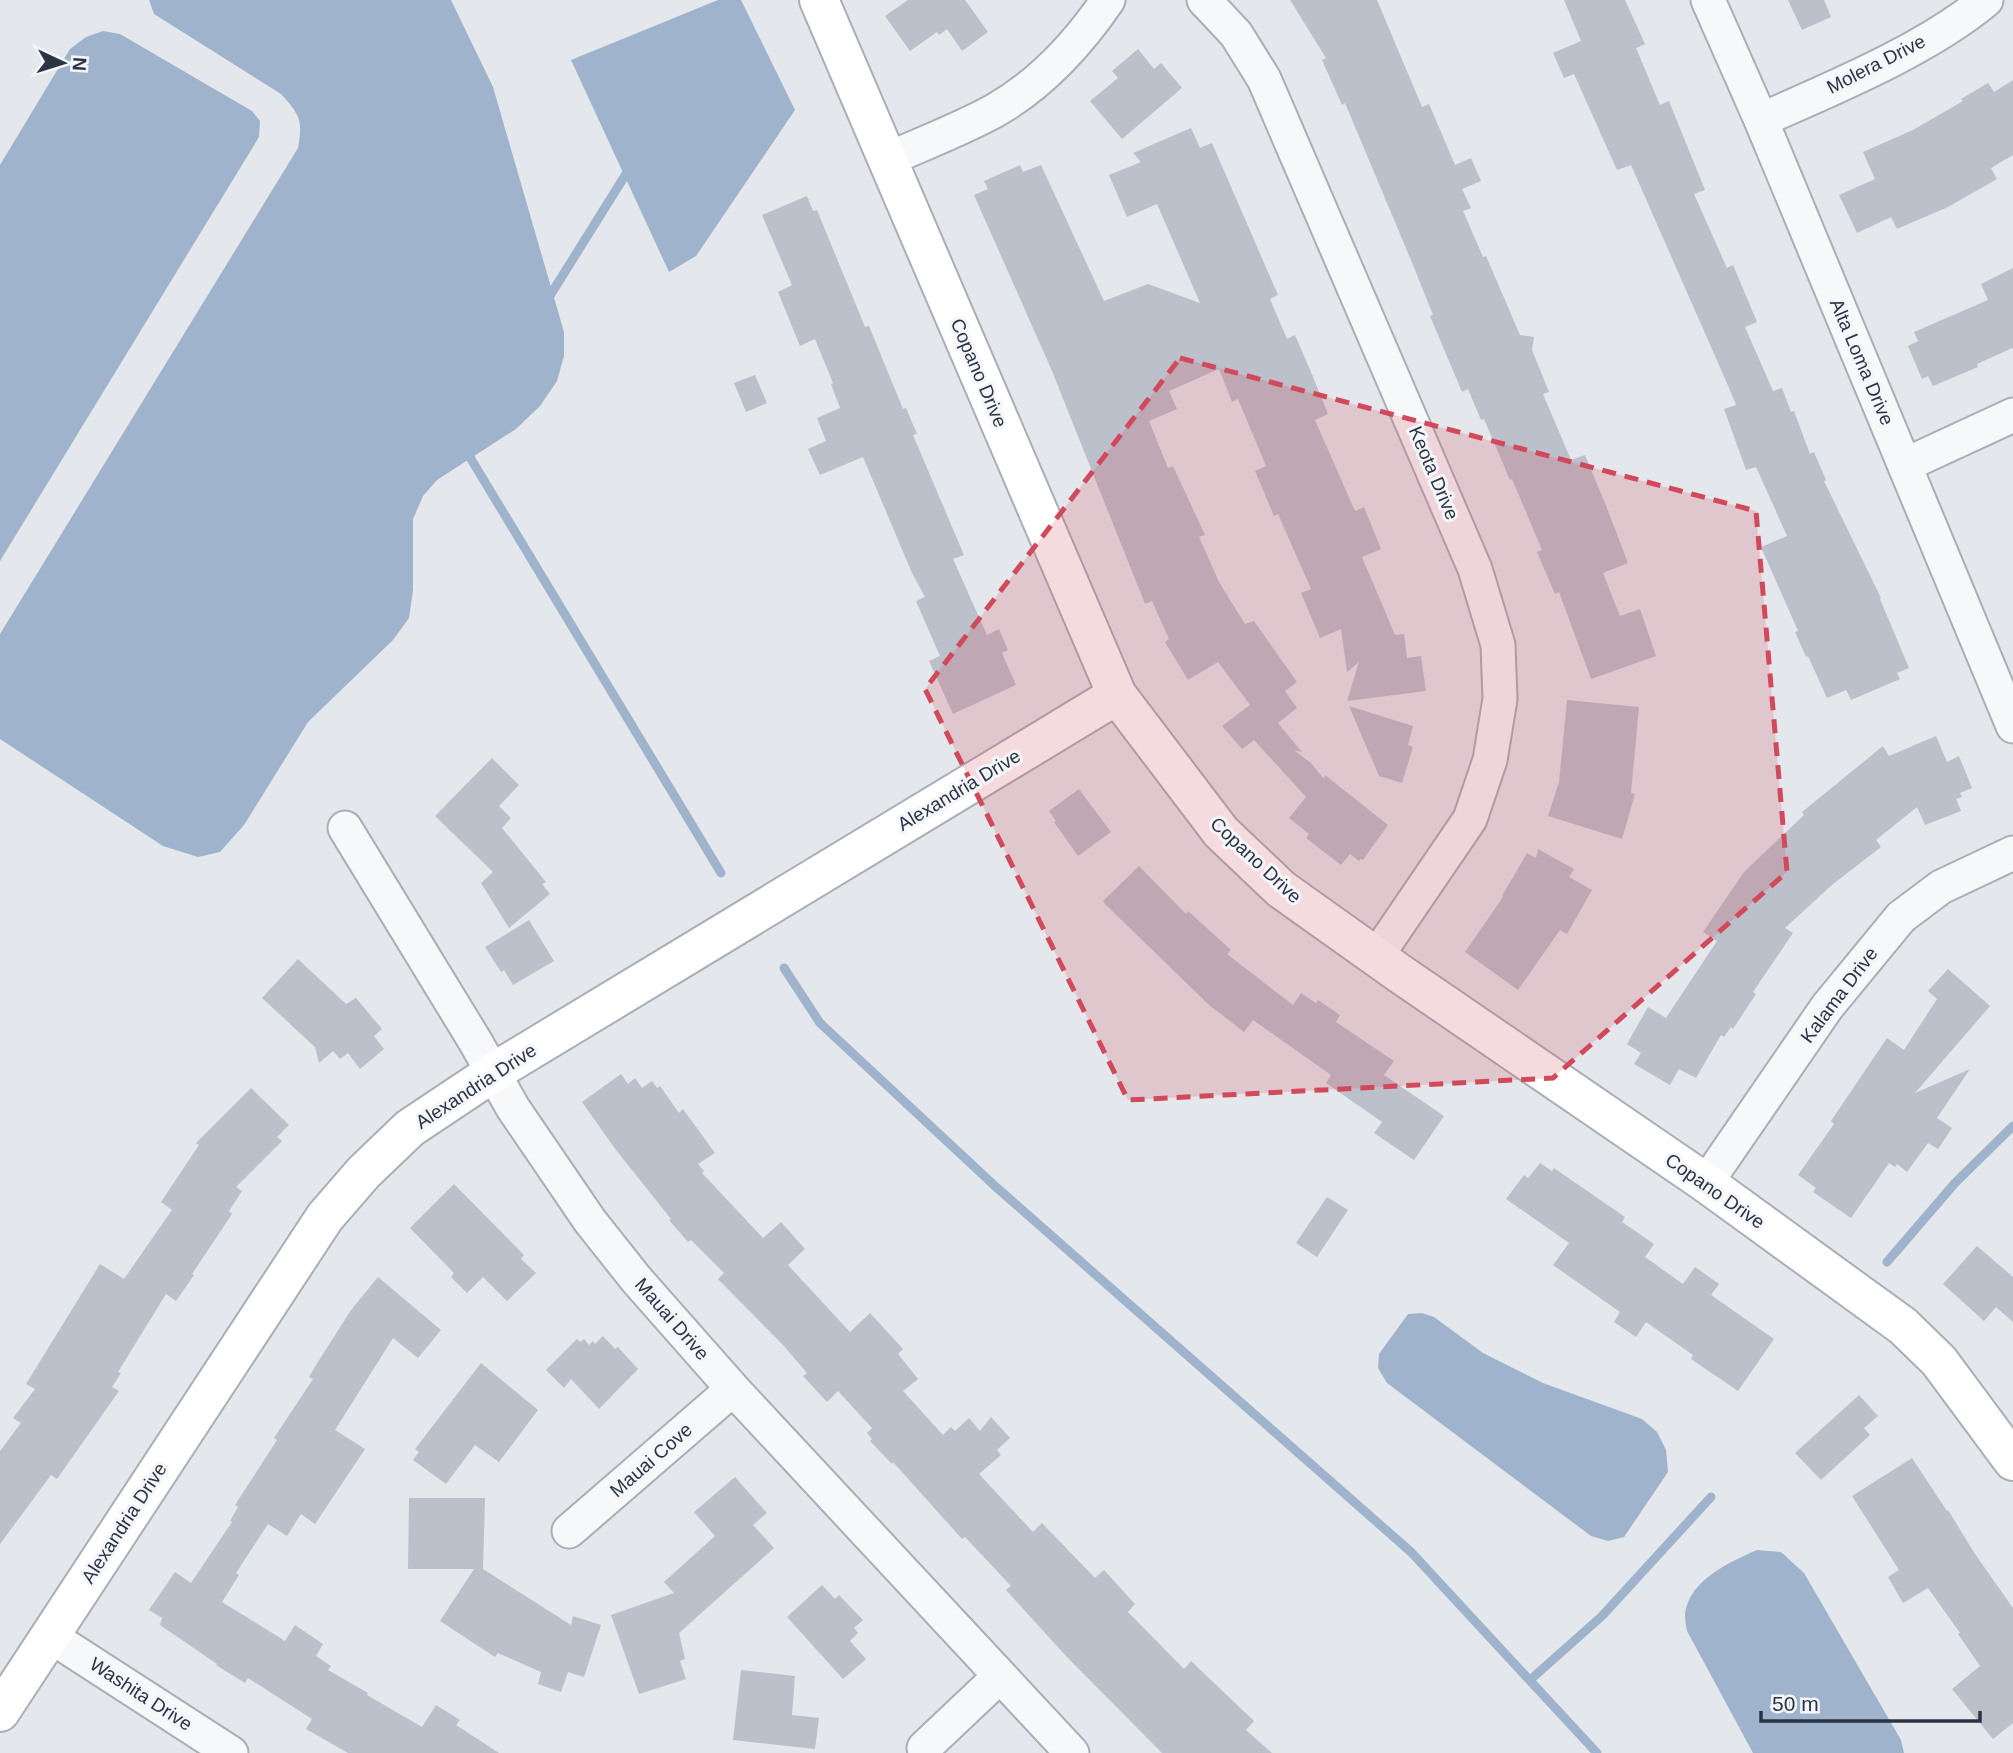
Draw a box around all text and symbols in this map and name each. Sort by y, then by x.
north arrow [28,28,98,98]
street label: Molera Drive [1823,30,1929,98]
text: N [69,57,90,72]
street label: Alta Loma Drive [1826,296,1898,428]
street label: Copano Drive [947,315,1011,431]
street label: Keota Drive [1405,423,1463,523]
street label: Alexandria Drive [894,745,1024,835]
street label: Copano Drive [1206,813,1306,907]
street label: Kalama Drive [1796,943,1882,1047]
street label: Alexandria Drive [412,1039,540,1133]
street label: Copano Drive [1661,1149,1769,1233]
street label: Mauai Drive [631,1274,713,1364]
street label: Mauai Cove [606,1419,696,1501]
street label: Alexandria Drive [77,1459,171,1587]
street label: Washita Drive [86,1653,196,1735]
scale bar [1761,1680,1980,1724]
text: 50 m [1772,1692,1819,1715]

